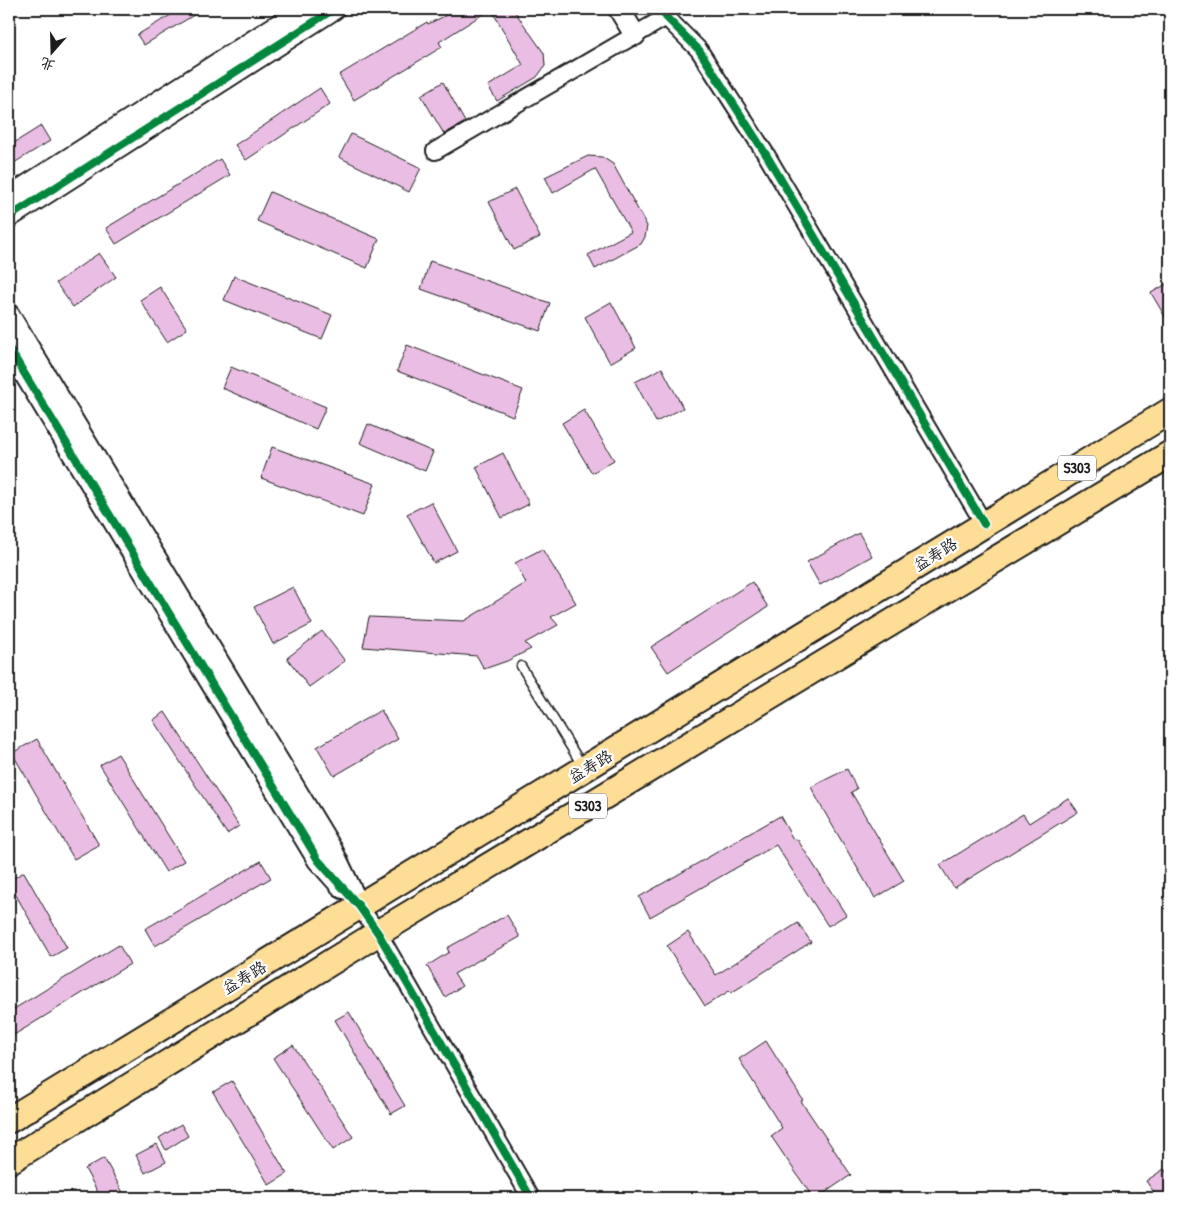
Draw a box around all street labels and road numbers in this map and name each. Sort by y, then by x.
road number: S303 [1058,456,1096,480]
street label: 益寿路 [909,532,961,576]
street label: 益寿路 [564,744,616,788]
road number: S303 [569,794,607,818]
street label: 益寿路 [218,955,270,999]

